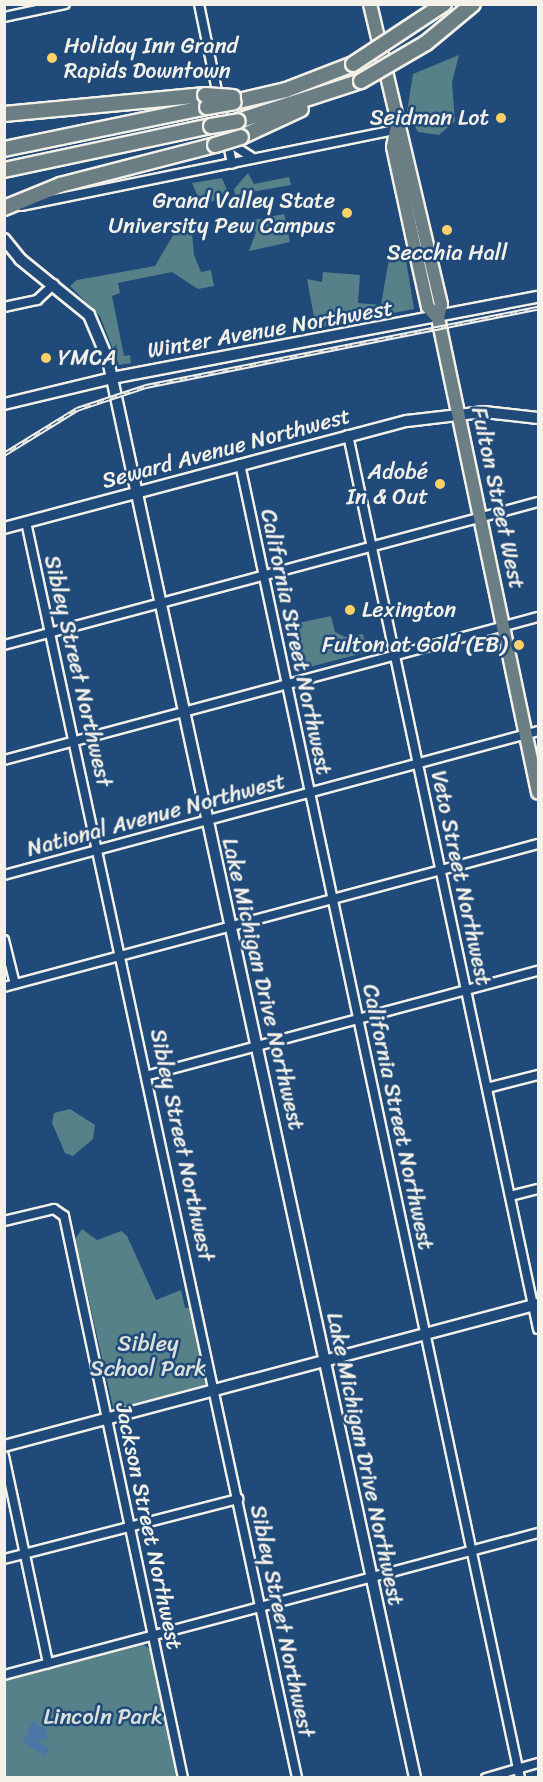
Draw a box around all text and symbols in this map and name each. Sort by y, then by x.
place label: Holiday Inn Grand Rapids Downtown [64,32,238,84]
marker: Holiday Inn Grand Rapids Downtown [45,51,59,65]
place label: Seidman Lot [370,105,489,131]
marker: Seidman Lot [494,111,508,125]
place label: Grand Valley State University Pew Campus [109,187,335,238]
marker: Grand Valley State University Pew Campus [340,206,354,220]
marker: Secchia Hall [440,223,454,237]
place label: Secchia Hall [387,240,507,266]
street label: Winter Avenue Northwest [145,294,395,364]
place label: YMCA [58,345,117,371]
marker: YMCA [39,351,53,365]
street label: Seward Avenue Northwest [99,402,353,494]
street label: Fulton Street West [466,404,530,592]
place label: Adobé In & Out [346,458,428,510]
marker: Adobé In & Out [433,477,447,491]
street label: California Street Northwest [255,506,337,778]
street label: Sibley Street Northwest [38,552,118,790]
place label: Lexington [362,597,456,623]
marker: Lexington [343,603,357,617]
place label: Fulton at Gold (EB) [322,632,507,658]
marker: Fulton at Gold (EB) [512,638,526,652]
street label: Veto Street Northwest [425,767,497,989]
street label: National Avenue Northwest [24,768,288,862]
street label: Lake Michigan Drive Northwest [216,835,310,1133]
street label: California Street Northwest [357,981,439,1253]
street label: Sibley Street Northwest [144,1026,220,1264]
street label: Lake Michigan Drive Northwest [321,1310,409,1608]
park label: Sibley School Park [90,1330,206,1382]
street label: Jackson Street Northwest [110,1399,188,1653]
street label: Sibley Street Northwest [244,1502,320,1740]
park label: Lincoln Park [43,1704,163,1730]

